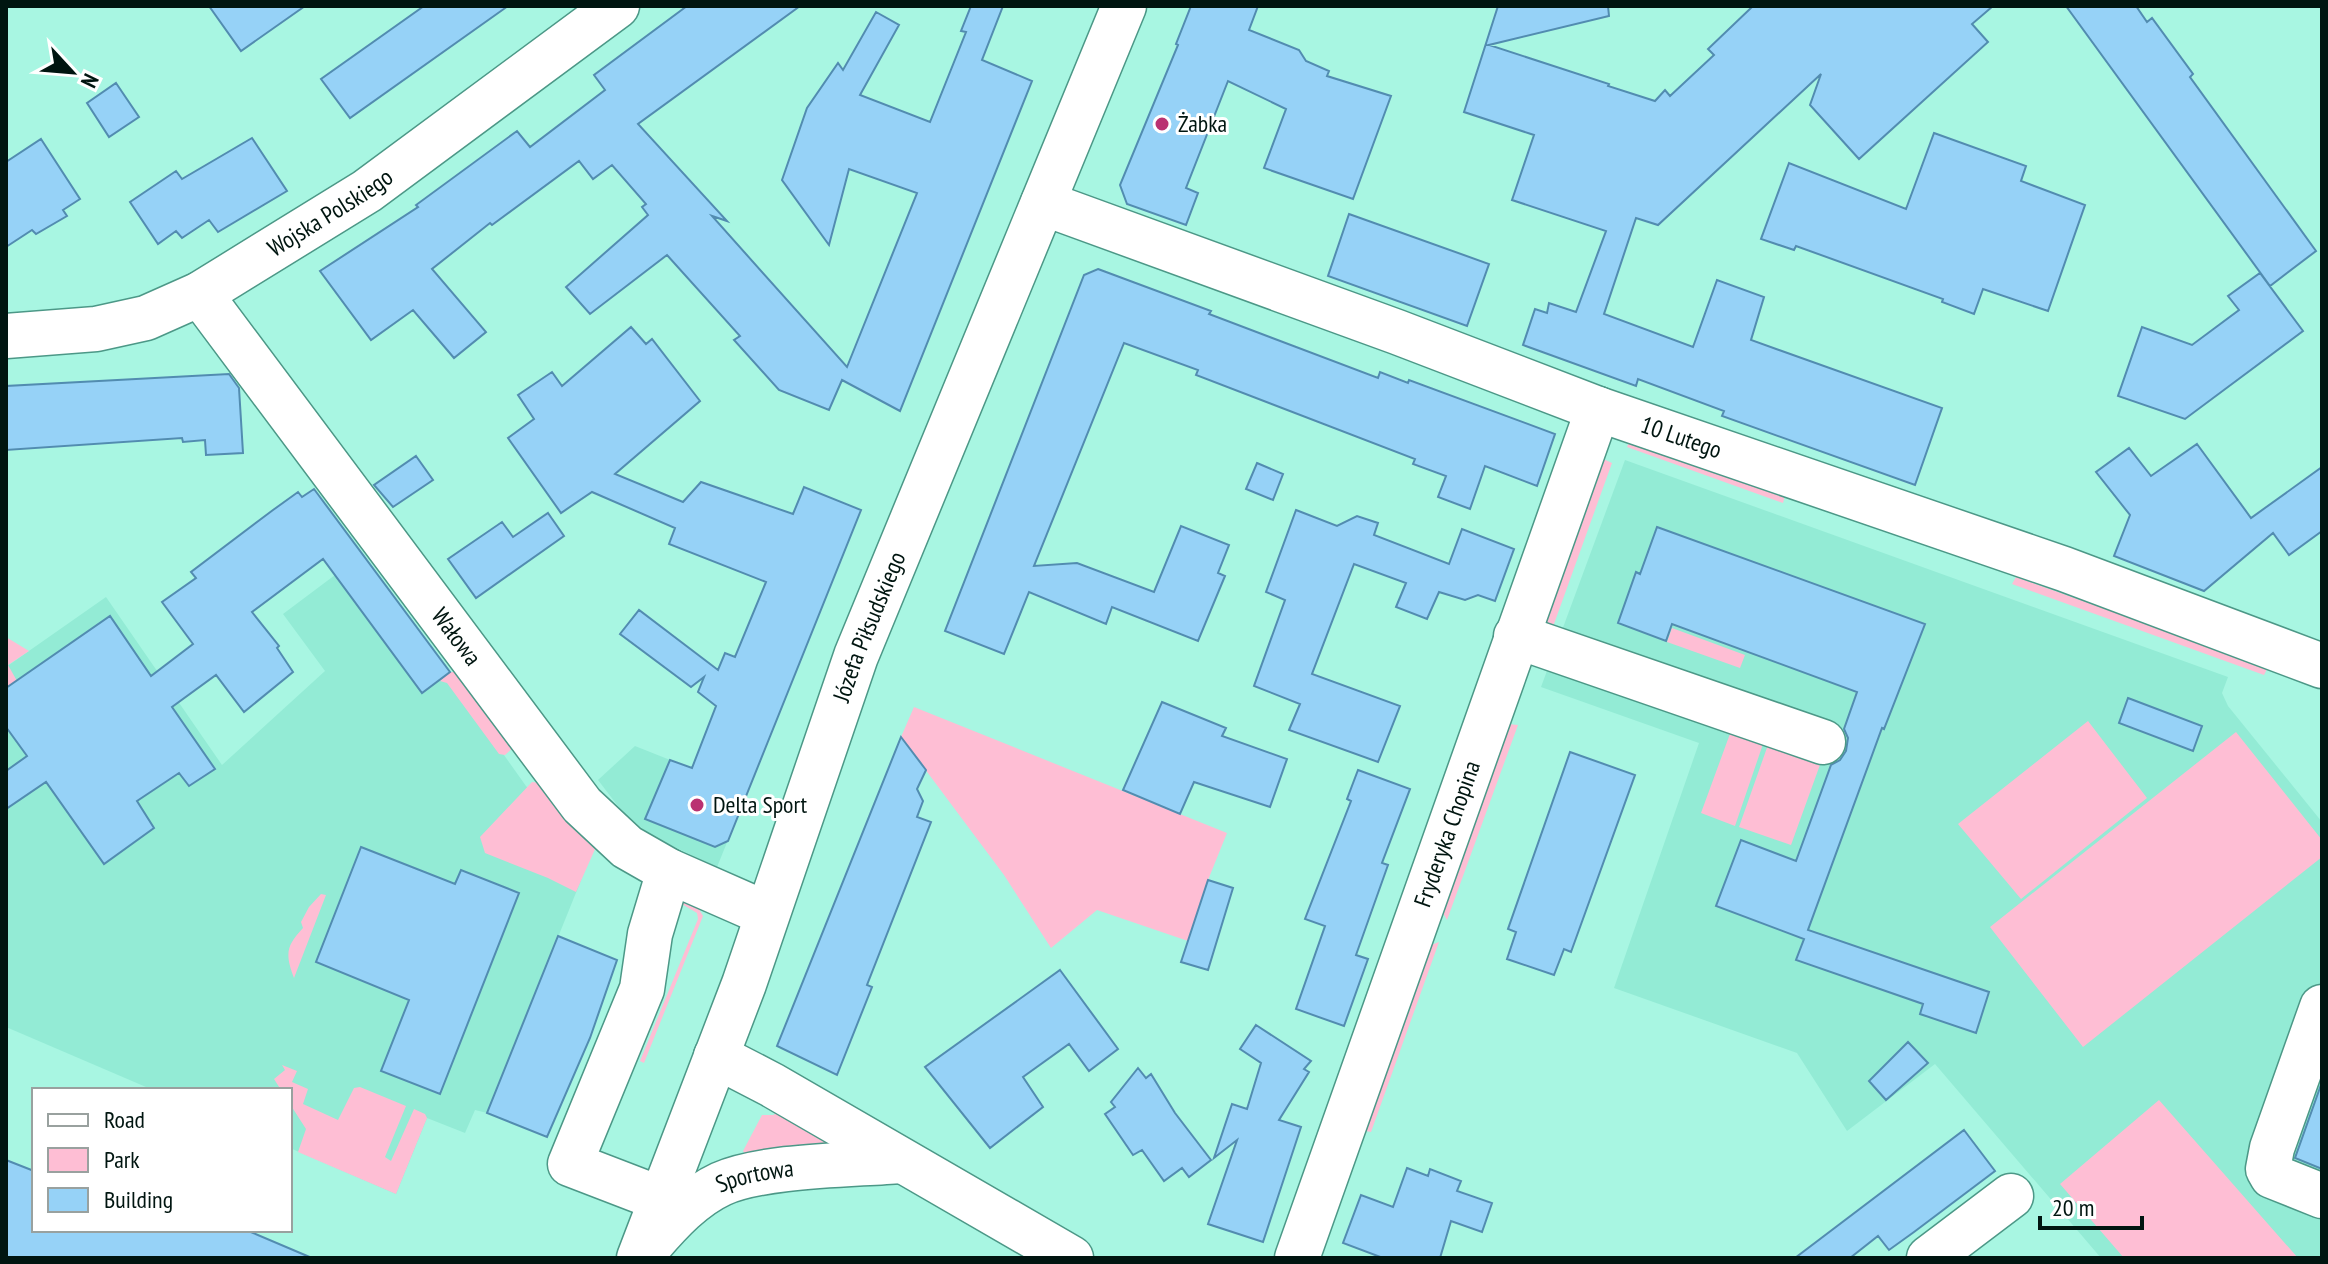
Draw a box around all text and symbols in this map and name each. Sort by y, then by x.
north arrow [32,32,112,112]
text: N [75,69,105,92]
place label: Żabka [1178,108,1227,139]
marker: Żabka [1153,115,1171,133]
street label: Wojska Polskiego [262,161,399,264]
street label: 10 Lutego [1637,409,1726,465]
street label: Józefa Piłsudskiego [825,547,912,707]
street label: Wałowa [425,601,488,672]
street label: Fryderyka Chopina [1407,756,1487,911]
place label: Delta Sport [713,789,808,820]
marker: Delta Sport [688,796,706,814]
legend [32,1088,292,1232]
text: Road [104,1104,145,1135]
text: Park [104,1144,140,1175]
street label: Sportowa [711,1152,795,1199]
scale bar [2040,1180,2142,1230]
text: Building [104,1184,173,1215]
text: 20 m [2052,1192,2094,1223]

